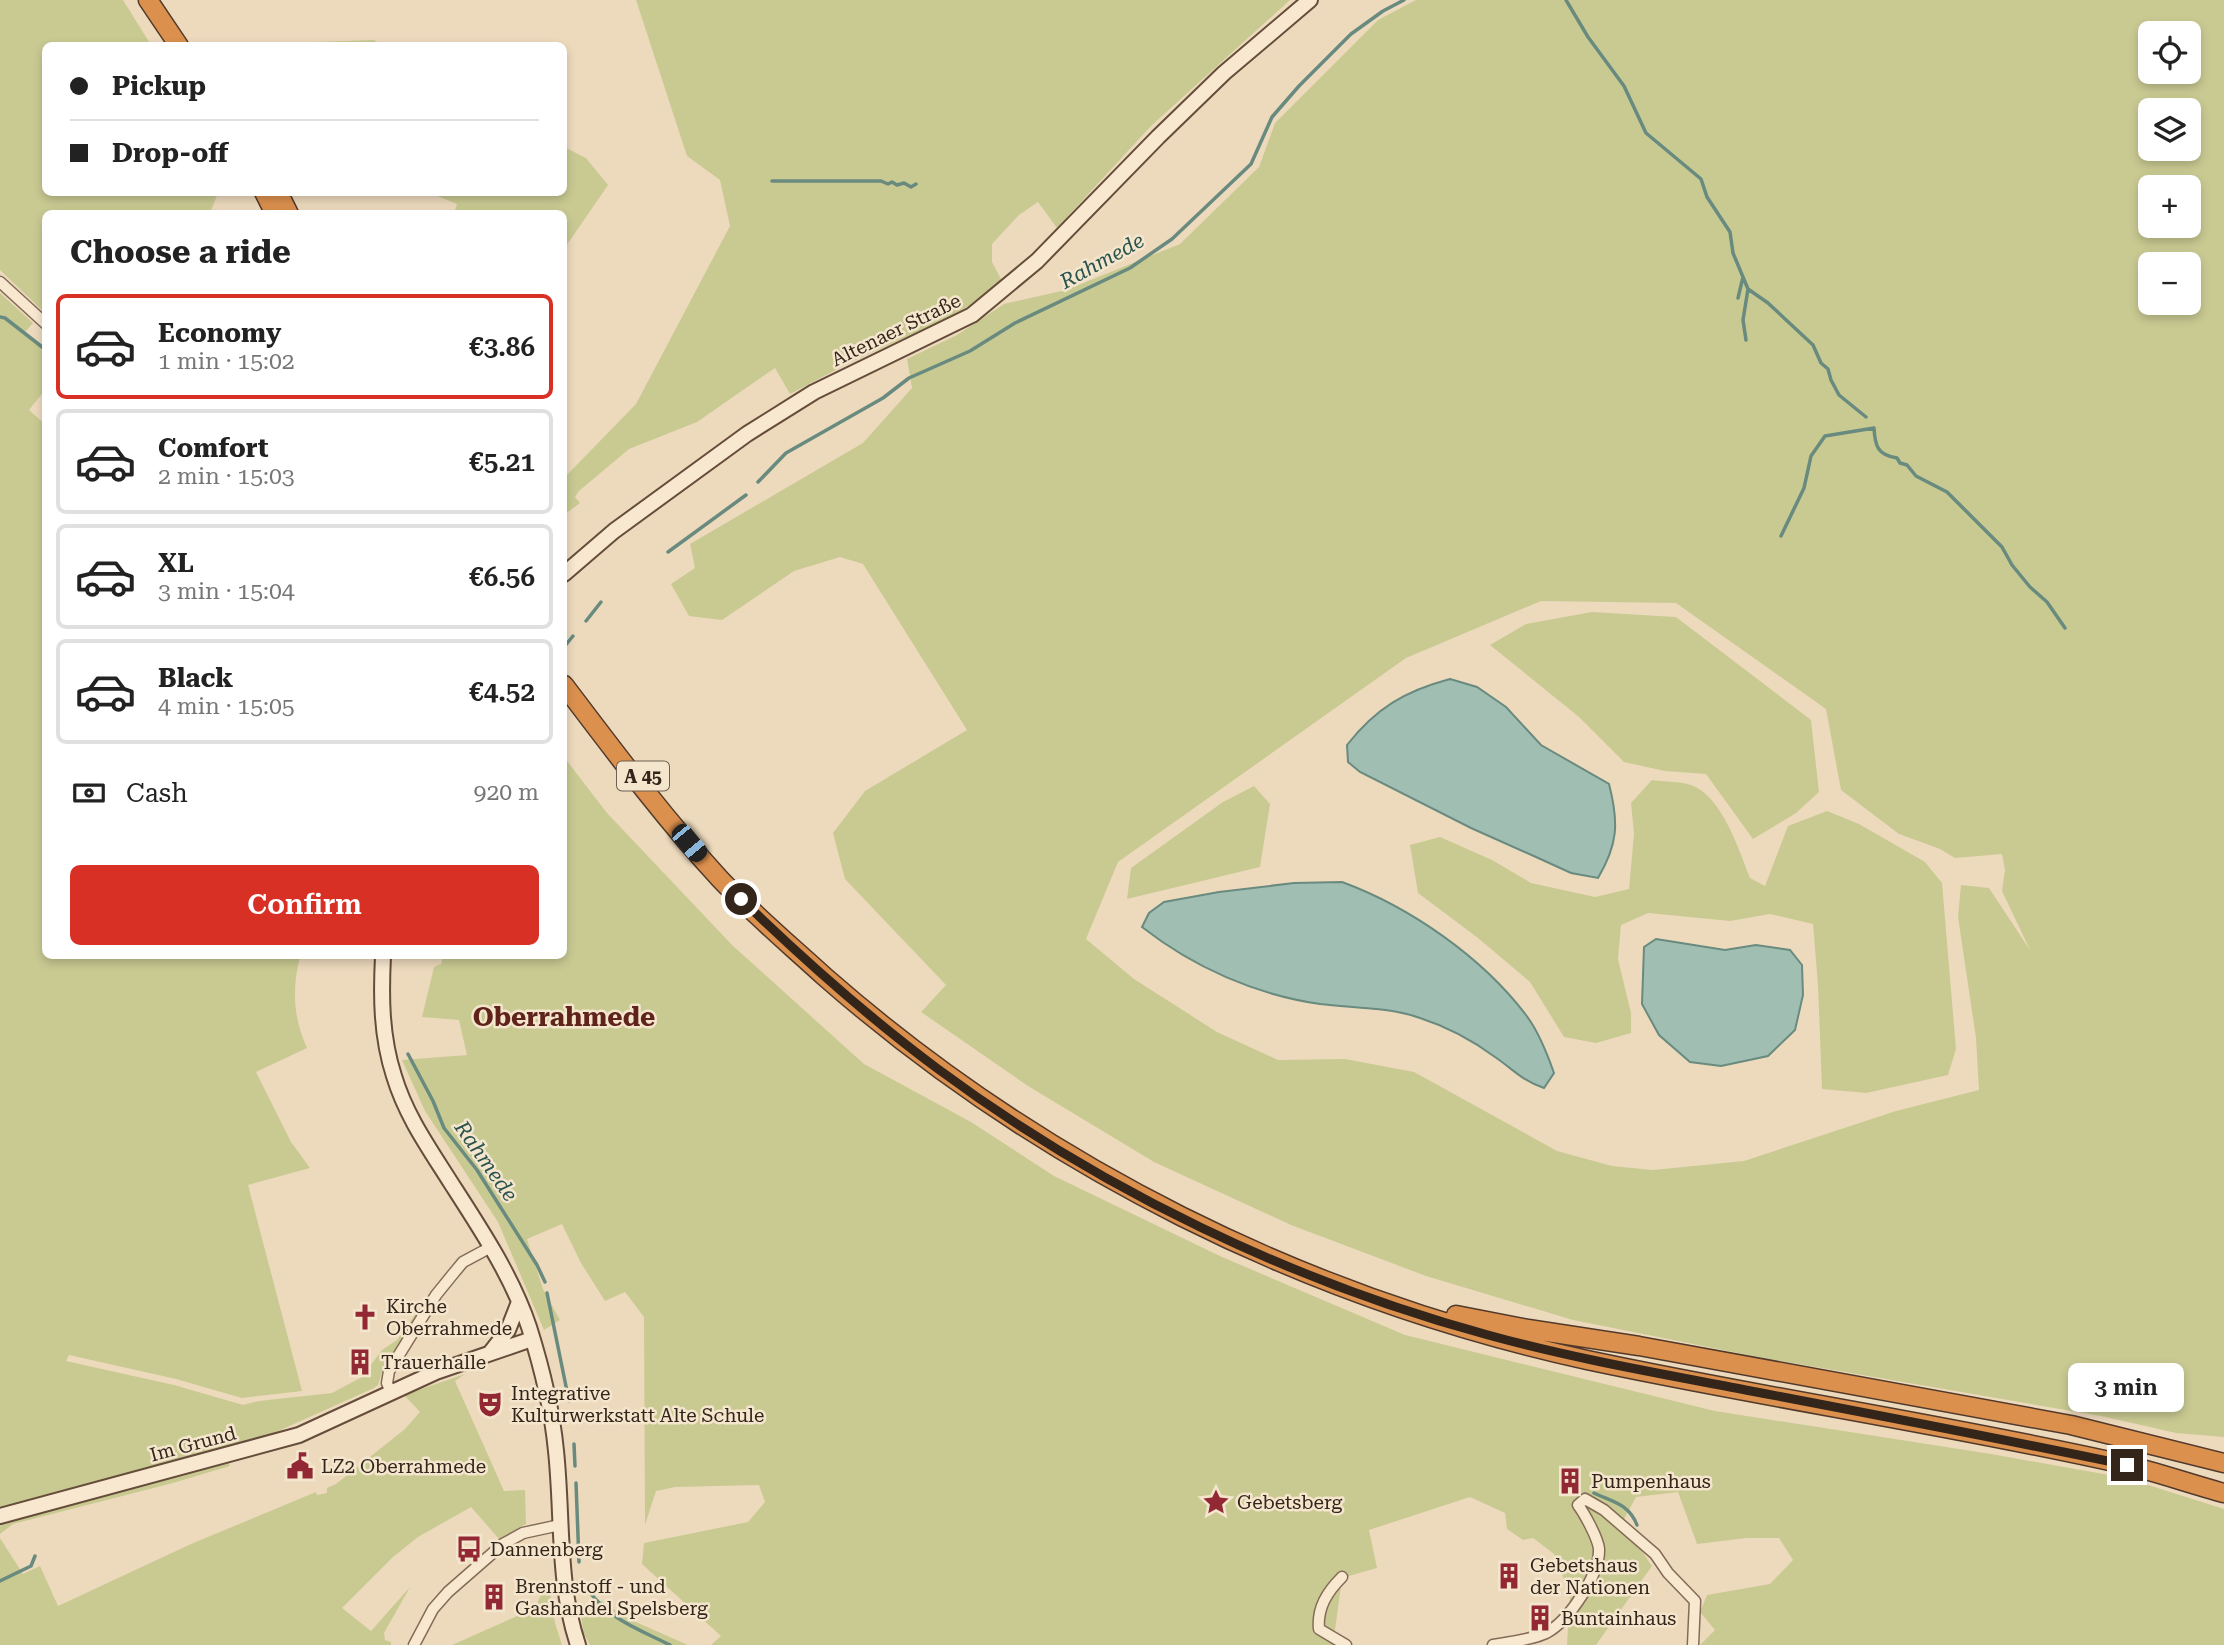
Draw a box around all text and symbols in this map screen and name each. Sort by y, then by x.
map controls [2138,21,2201,315]
button: locate [2138,21,2201,84]
text: Pickup [112,71,206,101]
button: layers [2138,98,2201,161]
text: Drop-off [112,138,228,168]
button: + [2138,175,2201,238]
water label: Rahmede [1055,228,1148,294]
text: Choose a ride [70,233,291,271]
button: − [2138,252,2201,315]
street label: Altenaer Straße [827,289,965,371]
icon: car [74,315,137,378]
text: Economy [158,318,281,348]
text: €3.86 [469,332,535,362]
text: 1 min · 15:02 [158,348,295,375]
icon: car [74,430,137,493]
text: Comfort [158,433,268,463]
text: €5.21 [469,447,535,477]
text: 2 min · 15:03 [158,463,295,490]
icon: car [74,545,137,608]
text: XL [158,548,194,578]
text: €6.56 [469,562,535,592]
text: 3 min · 15:04 [158,578,295,605]
icon: car [74,660,137,723]
text: Black [158,663,233,693]
text: €4.52 [469,677,535,707]
text: 4 min · 15:05 [158,693,295,720]
road number: A 45 [617,762,669,790]
icon: cash [70,774,108,812]
text: Cash [126,778,188,808]
text: 920 m [474,779,539,806]
car [668,820,711,866]
button: Confirm [70,865,539,945]
route start [725,883,757,915]
district label: Oberrahmede [473,1002,655,1032]
water label: Rahmede [449,1115,522,1206]
place label: Kirche Oberrahmede [386,1295,512,1340]
church icon: Kirche Oberrahmede [350,1302,380,1332]
building icon: Trauerhalle [345,1347,375,1377]
place label: Trauerhalle [381,1351,486,1374]
callout: 3 min [2069,1364,2185,1412]
text: 3 min [2094,1374,2158,1401]
place label: Integrative Kulturwerkstatt Alte Schule [511,1382,764,1427]
theatre icon: Integrative Kulturwerkstatt Alte Schule [475,1389,505,1419]
street label: Im Grund [147,1421,239,1467]
route end [2111,1449,2143,1481]
public building icon: LZ2 Oberrahmede [285,1451,315,1481]
place label: LZ2 Oberrahmede [321,1455,486,1478]
building icon: Pumpenhaus [1555,1466,1585,1496]
place label: Pumpenhaus [1591,1470,1711,1493]
place icon: Gebetsberg [1201,1487,1231,1517]
place label: Gebetsberg [1237,1491,1342,1514]
bus stop icon: Dannenberg [454,1534,484,1564]
place label: Dannenberg [490,1538,603,1561]
place label: Gebetshaus der Nationen [1530,1554,1650,1599]
building icon: Gebetshaus der Nationen [1494,1561,1524,1591]
place label: Brennstoff - und Gashandel Spelsberg [515,1575,708,1620]
building icon: Brennstoff - und Gashandel Spelsberg [479,1582,509,1612]
building icon: Buntainhaus [1525,1603,1555,1633]
place label: Buntainhaus [1561,1607,1676,1630]

